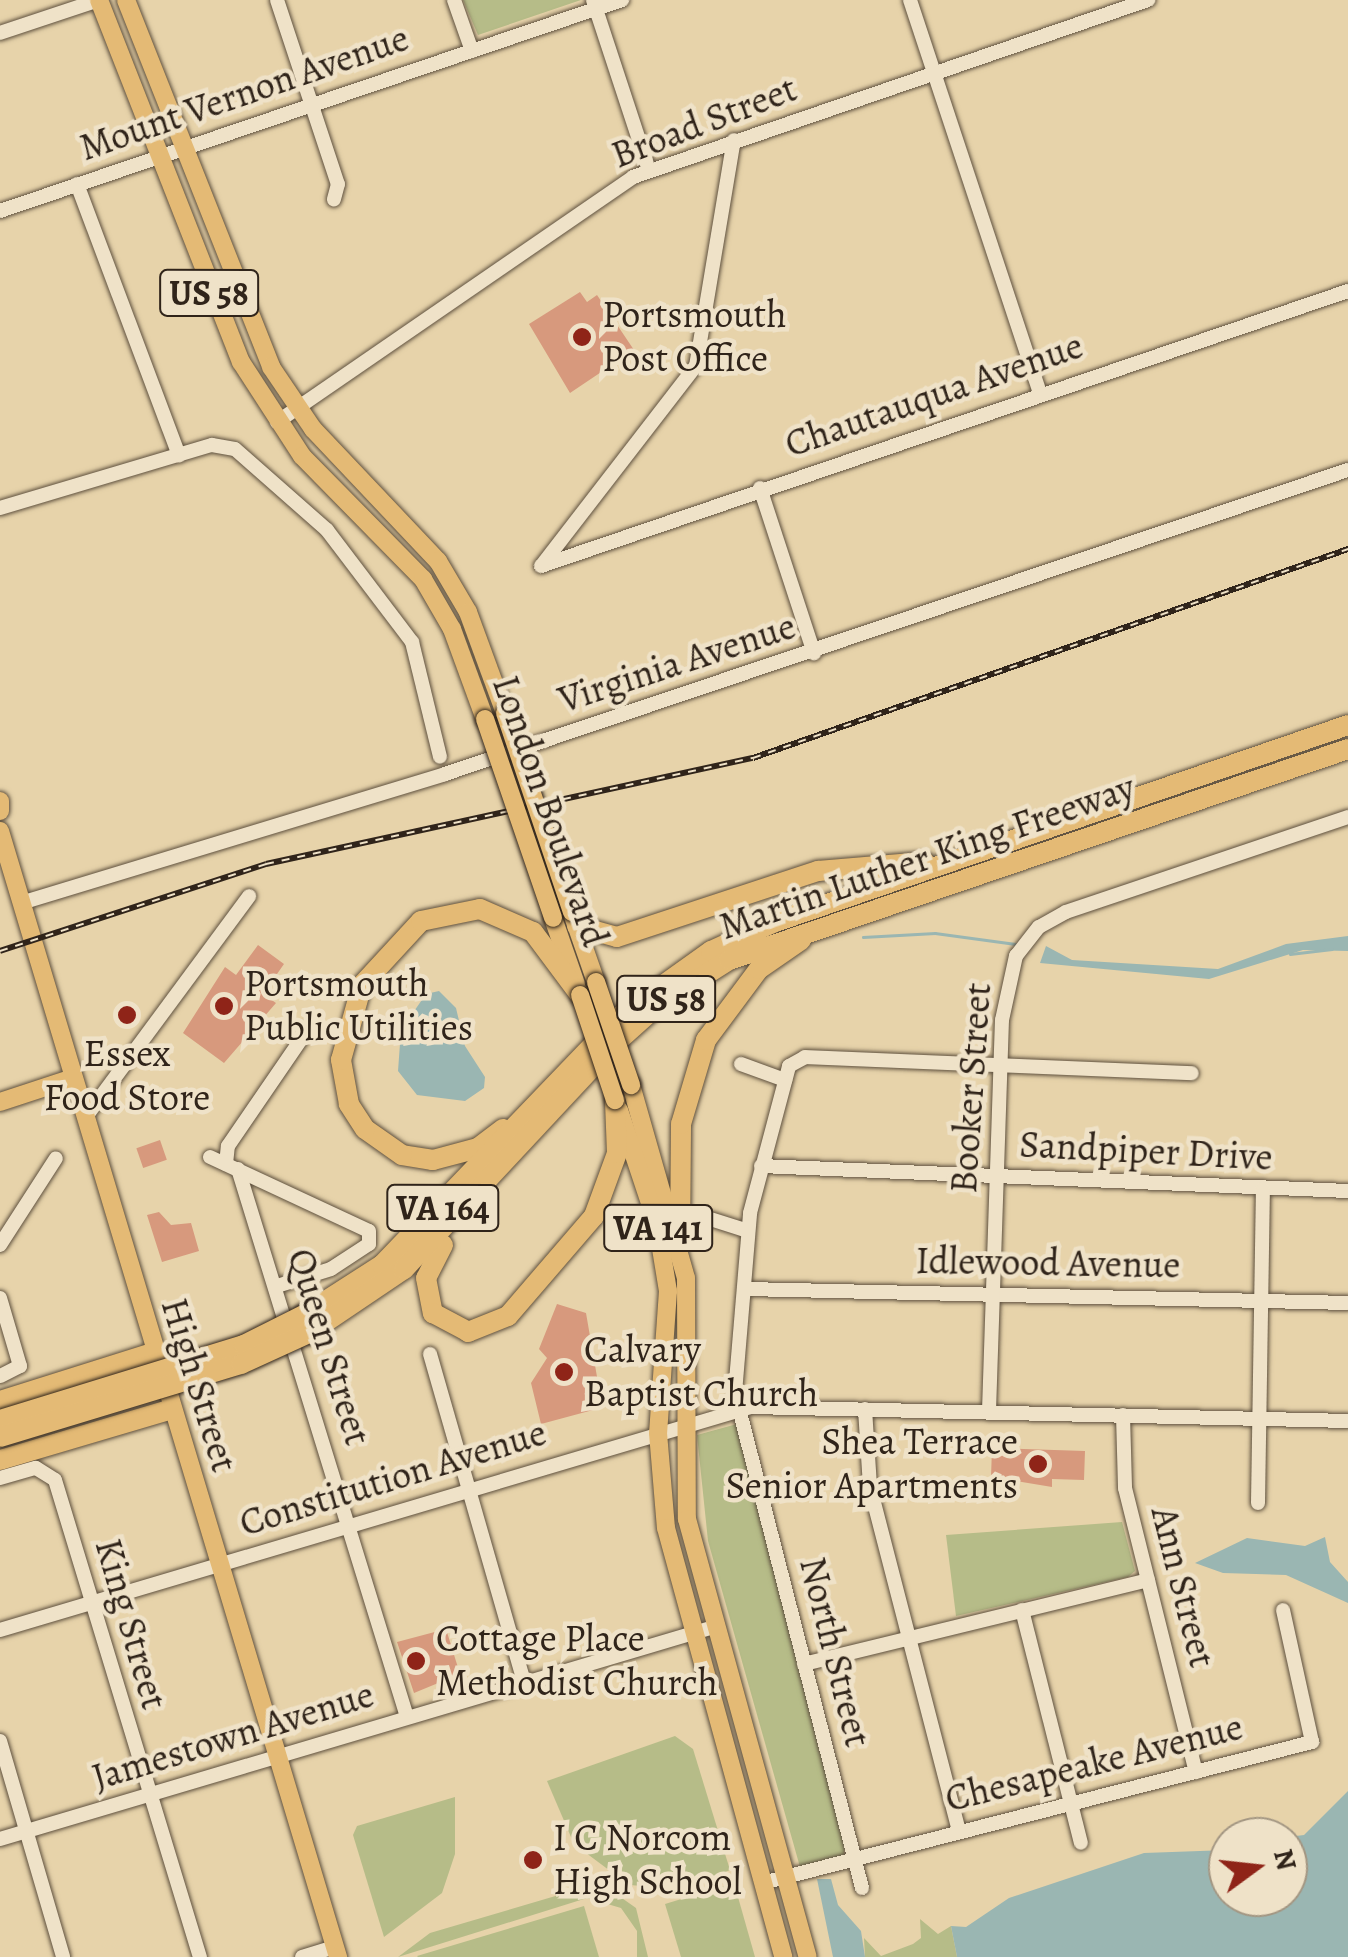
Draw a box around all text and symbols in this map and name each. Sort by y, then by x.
street label: Mount Vernon Avenue [73,15,415,171]
street label: Broad Street [605,66,803,178]
road number: US 58 [159,263,259,323]
place label: Portsmouth Post Office [602,292,786,382]
street label: Chautauqua Avenue [779,323,1089,467]
marker: Portsmouth Post Office [571,326,593,348]
street label: Virginia Avenue [553,603,801,723]
street label: London Boulevard [482,670,618,952]
street label: Martin Luther King Freeway [713,764,1141,950]
place label: Portsmouth Public Utilities [244,961,473,1050]
road number: US 58 [616,969,716,1029]
street label: Booker Street [941,981,1001,1195]
marker: Portsmouth Public Utilities [213,995,235,1017]
marker: Essex Food Store [116,1004,138,1026]
place label: Essex Food Store [44,1031,210,1120]
street label: Sandpiper Drive [1018,1122,1274,1180]
road number: VA 164 [386,1178,500,1238]
road number: VA 141 [603,1198,713,1258]
street label: Idlewood Avenue [915,1238,1181,1288]
street label: Queen Street [278,1243,380,1451]
street label: High Street [151,1293,247,1477]
place label: Calvary Baptist Church [584,1327,818,1416]
marker: Calvary Baptist Church [553,1361,575,1383]
street label: Constitution Avenue [234,1410,552,1546]
place label: Shea Terrace Senior Apartments [725,1419,1018,1508]
marker: Shea Terrace Senior Apartments [1027,1453,1049,1475]
street label: Ann Street [1141,1502,1225,1672]
street label: King Street [85,1533,177,1715]
street label: North Street [789,1552,881,1752]
place label: Cottage Place Methodist Church [436,1616,718,1706]
marker: Cottage Place Methodist Church [405,1650,427,1672]
street label: Jamestown Avenue [87,1672,379,1800]
street label: Chesapeake Avenue [941,1704,1247,1822]
place label: I C Norcom High School [553,1815,742,1905]
north arrow [1208,1817,1308,1917]
text: N [1264,1845,1306,1875]
marker: I C Norcom High School [522,1849,544,1871]

